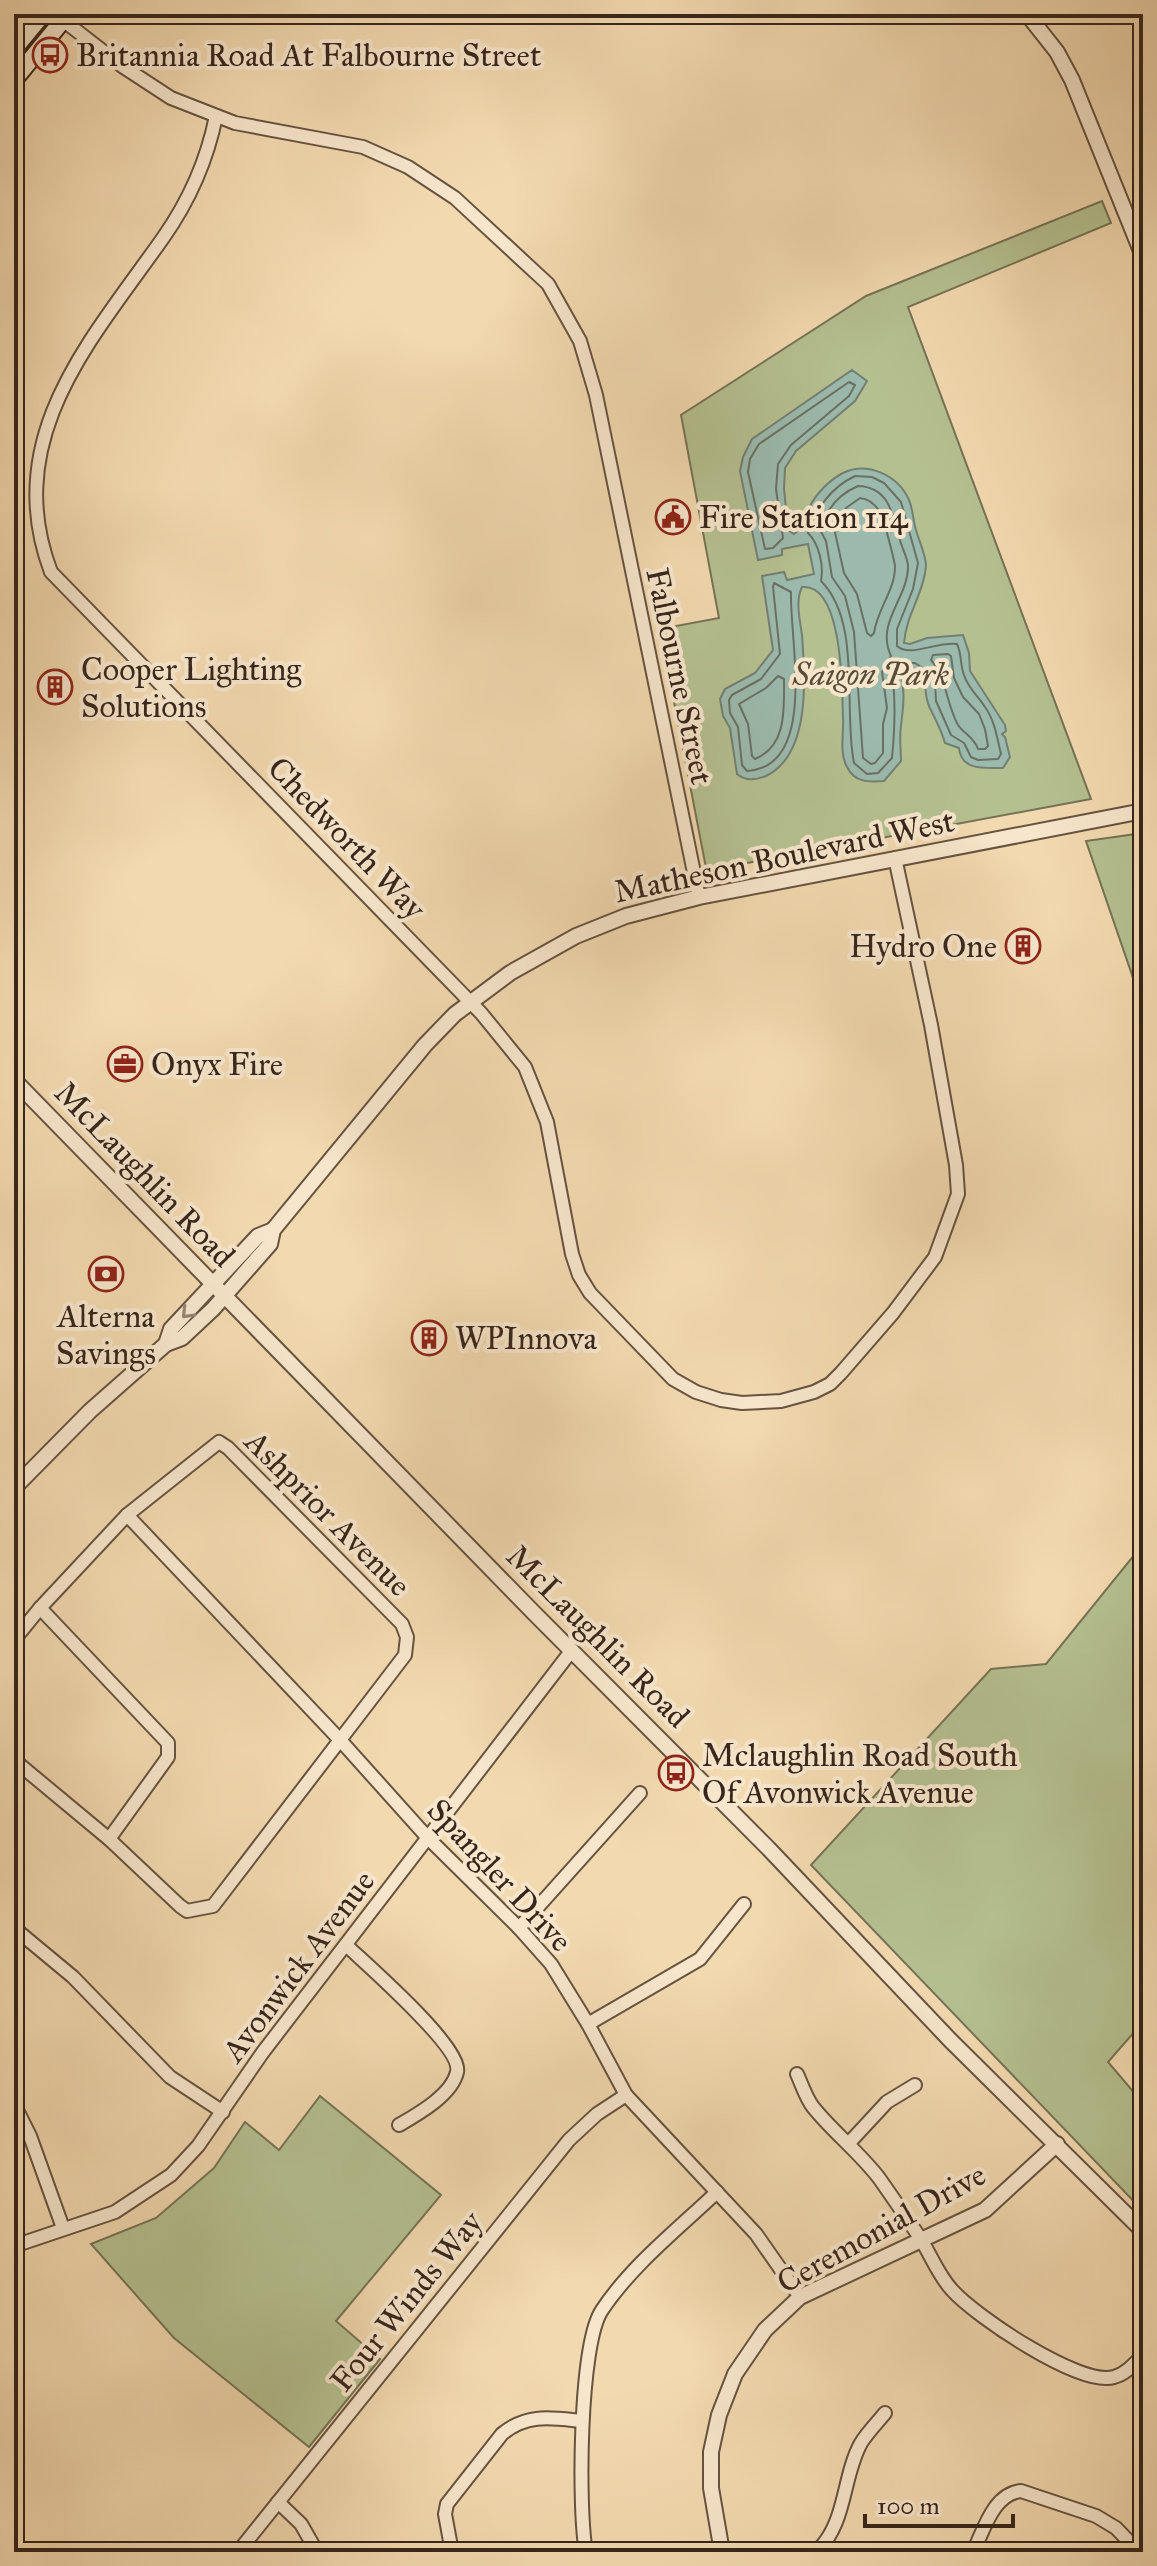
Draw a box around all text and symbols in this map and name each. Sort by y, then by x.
bus stop icon: Britannia Road At Falbourne Street [31,36,69,74]
place label: Britannia Road At Falbourne Street [76,36,541,75]
public building icon: Fire Station 114 [654,498,692,536]
place label: Fire Station 114 [699,498,909,537]
street label: Falbourne Street [638,564,721,788]
place label: Cooper Lighting Solutions [81,650,302,726]
park label: Saigon Park [792,655,949,694]
building icon: Cooper Lighting Solutions [36,668,74,706]
street label: Chedworth Way [259,749,435,928]
street label: Matheson Boulevard West [611,801,958,912]
place label: Hydro One [849,927,997,966]
building icon: Hydro One [1004,927,1042,965]
office icon: Onyx Fire [106,1045,144,1083]
place label: Onyx Fire [151,1045,283,1084]
street label: McLaughlin Road [46,1073,243,1275]
bank icon: Alterna Savings [87,1255,125,1293]
place label: Alterna Savings [55,1297,156,1373]
one-way arrow [182,1304,196,1318]
building icon: WPInnova [410,1319,448,1357]
place label: WPInnova [455,1319,597,1358]
street label: Ashprior Avenue [235,1421,419,1604]
street label: McLaughlin Road [498,1537,697,1736]
place label: Mclaughlin Road South Of Avonwick Avenue [702,1736,1018,1812]
bus stop icon: Mclaughlin Road South Of Avonwick Avenue [657,1754,695,1792]
street label: Spangler Drive [419,1791,580,1960]
street label: Avonwick Avenue [213,1863,383,2071]
street label: Ceremonial Drive [770,2155,992,2302]
street label: Four Winds Way [322,2203,492,2399]
scale bar [865,2478,1013,2528]
text: 100 m [877,2491,940,2521]

